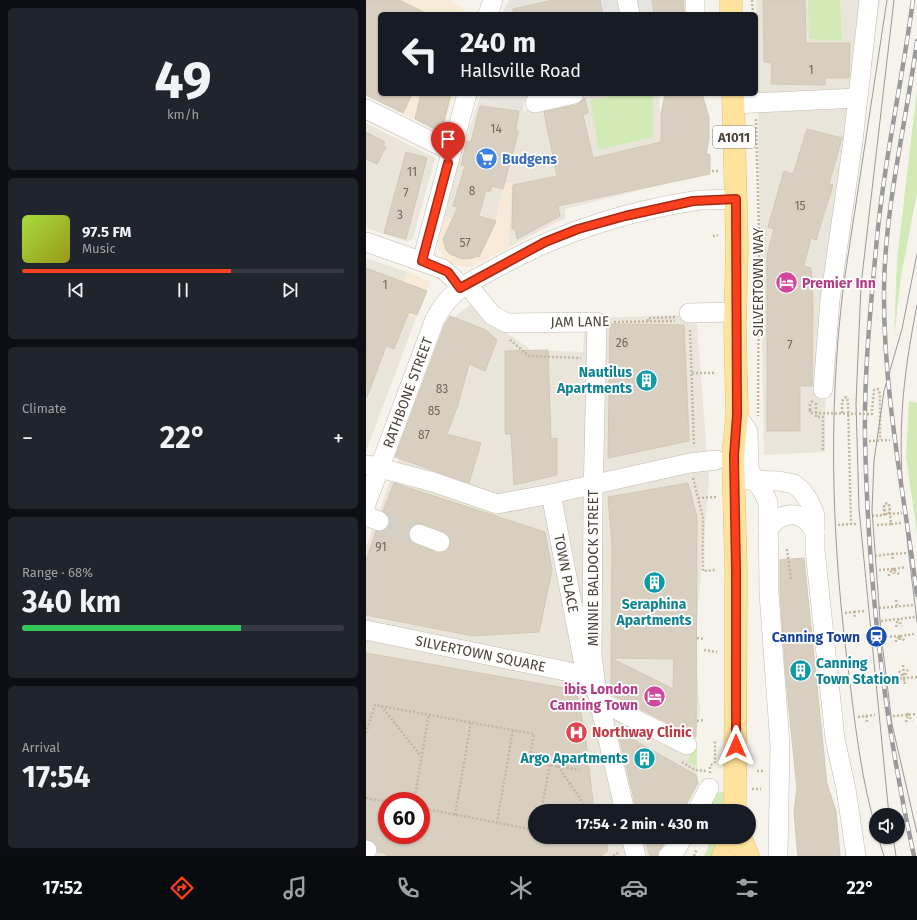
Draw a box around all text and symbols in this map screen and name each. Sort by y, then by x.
text: 240 m [460,26,536,59]
icon: left [394,28,446,80]
text: 49 [154,49,212,112]
text: Hallsville Road [460,60,581,82]
house number: 1 [808,63,814,77]
text: km/h [167,107,199,122]
pin [431,122,465,163]
house number: 14 [490,122,502,136]
road number: A1011 [713,126,755,148]
icon: arrive [437,128,459,150]
supermarket icon: Budgens [474,146,500,172]
place label: Budgens [502,151,557,168]
house number: 11 [407,165,417,179]
house number: 8 [469,184,476,198]
house number: 7 [403,186,409,200]
house number: 15 [794,199,806,213]
house number: 3 [397,208,403,222]
text: 97.5 FM [82,223,131,241]
street label: SILVERTOWN WAY [750,227,767,336]
house number: 57 [459,236,471,250]
text: Music [82,241,116,256]
hotel icon: Premier Inn [774,270,800,296]
place label: Premier Inn [802,275,876,292]
house number: 1 [382,278,388,292]
icon: previous [65,279,87,301]
icon: pause [172,279,194,301]
icon: next [279,279,301,301]
street label: JAM LANE [550,313,610,331]
street label: RATHBONE STREET [379,334,436,450]
house number: 26 [616,336,628,350]
house number: 7 [787,338,793,352]
place label: Nautilus Apartments [556,364,632,397]
building icon: Nautilus Apartments [634,367,660,393]
house number: 83 [436,382,448,396]
text: Climate [22,401,66,416]
house number: 85 [428,404,440,418]
text: 22° [160,420,206,456]
text: − [22,425,33,452]
text: + [333,425,344,452]
house number: 87 [418,428,430,442]
street label: MINNIE BALDOCK STREET [585,489,602,646]
street label: TOWN PLACE [550,533,582,614]
house number: 91 [375,540,387,554]
text: Range · 68% [22,565,93,580]
building icon: Seraphina Apartments [641,569,667,595]
text: 340 km [22,584,121,620]
place label: Seraphina Apartments [616,596,692,629]
station icon: Canning Town [863,624,889,650]
place label: Canning Town [772,629,860,646]
street label: SILVERTOWN SQUARE [414,632,547,675]
place label: Canning Town Station [816,655,899,688]
building icon: Canning Town Station [787,658,813,684]
place label: ibis London Canning Town [550,681,638,714]
hotel icon: ibis London Canning Town [641,684,667,710]
hospital icon: Northway Clinic [564,719,590,745]
place label: Northway Clinic [592,724,692,741]
position arrow [715,725,757,767]
text: Arrival [22,740,60,755]
building icon: Argo Apartments [631,745,657,771]
place label: Argo Apartments [519,750,628,767]
text: 17:54 [22,759,90,795]
speed limit sign: 60 [378,792,430,844]
map controls [869,808,905,844]
button: sound [869,808,905,844]
text: 17:54 · 2 min · 430 m [575,815,709,833]
icon: directions [168,874,196,902]
icon: music [281,874,309,902]
icon: phone [394,874,422,902]
icon: climate [507,874,535,902]
icon: car [620,874,648,902]
icon: filters [733,874,761,902]
text: 17:52 [43,877,83,899]
text: 22° [846,877,874,899]

